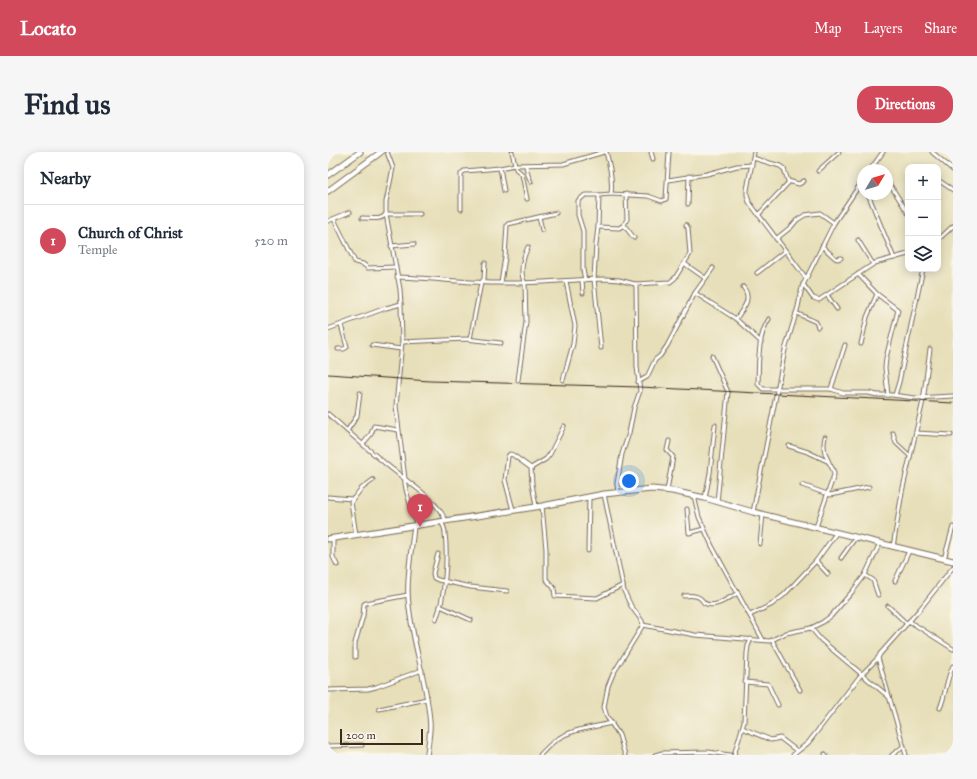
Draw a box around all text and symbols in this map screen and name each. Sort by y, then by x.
text: Locato [20,17,76,40]
text: Map [814,20,842,37]
text: Layers [864,20,902,37]
text: Share [924,20,957,37]
button: Directions [857,86,953,123]
text: Find us [24,87,110,122]
north arrow [857,164,893,200]
map controls [905,164,941,272]
button: + [905,164,941,200]
text: Nearby [40,168,91,189]
button: − [905,200,941,236]
text: Church of Christ [78,224,183,242]
text: 1 [50,233,56,249]
text: 520 m [254,233,288,249]
button: layers [905,236,941,272]
text: Temple [78,242,118,258]
your location [619,471,639,491]
pin: 1 [407,494,433,527]
scale bar [340,727,423,746]
text: 200 m [346,729,376,742]

